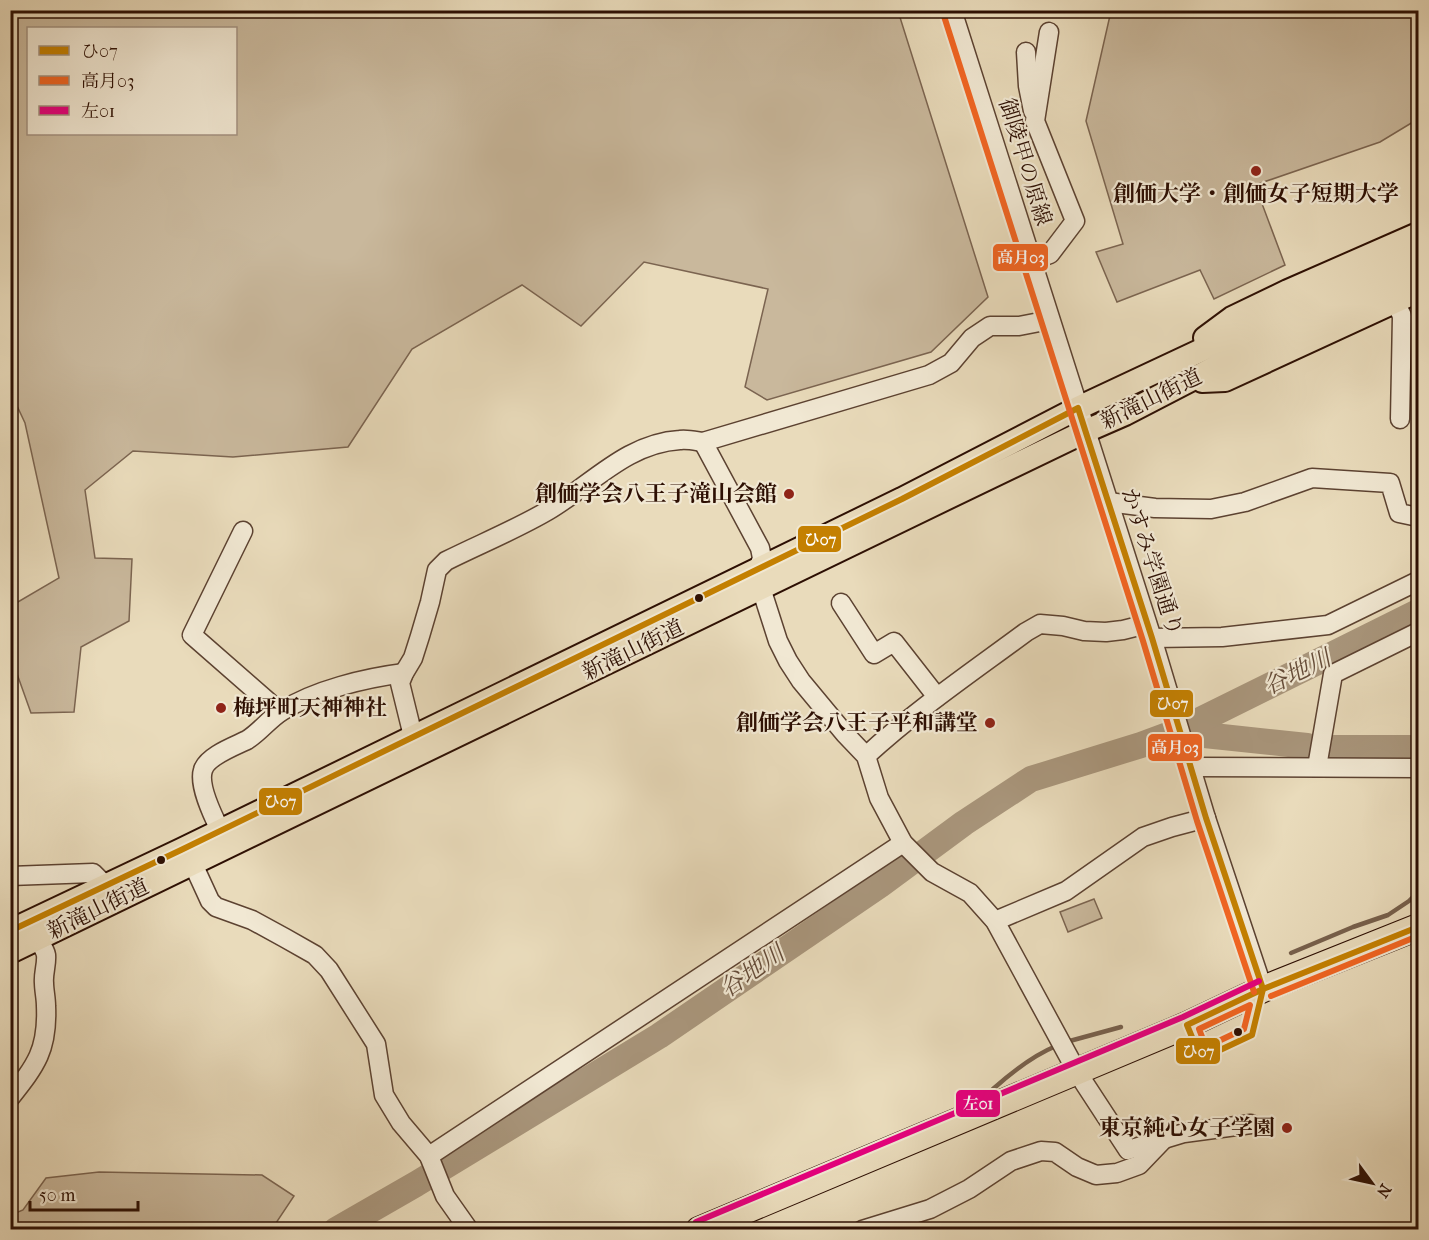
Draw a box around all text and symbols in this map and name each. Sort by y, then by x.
legend [27,27,237,135]
text: ひ07 [81,41,118,62]
text: 高月03 [81,71,134,92]
street label: 御陵甲の原線 [993,95,1057,229]
text: 左01 [81,101,115,122]
marker: 創価大学・創価女子短期大学 [1249,164,1263,178]
place label: 創価大学・創価女子短期大学 [1113,181,1399,207]
line badge: 高月03 [992,243,1049,272]
text: 高月03 [997,248,1045,268]
street label: 新滝山街道 [1096,363,1206,435]
place label: 創価学会八王子滝山会館 [535,481,777,507]
street label: かすみ学園通り [1116,485,1188,639]
marker: 創価学会八王子滝山会館 [782,487,796,501]
line badge: ひ07 [797,525,842,553]
text: ひ07 [804,530,837,549]
unlabelled marker [693,592,705,604]
street label: 新滝山街道 [578,614,688,686]
water label: 谷地川 [1259,642,1338,700]
line badge: ひ07 [1149,689,1194,718]
text: ひ07 [1156,694,1189,713]
place label: 梅坪町天神神社 [233,695,387,721]
marker: 梅坪町天神神社 [214,701,228,715]
place label: 創価学会八王子平和講堂 [736,710,978,736]
marker: 創価学会八王子平和講堂 [983,716,997,730]
line badge: 高月03 [1147,733,1203,762]
text: 高月03 [1151,738,1199,758]
line badge: ひ07 [258,787,303,816]
text: ひ07 [264,792,297,811]
unlabelled marker [155,854,167,866]
street label: 新滝山街道 [43,873,153,945]
water label: 谷地川 [714,937,792,1003]
unlabelled marker [1232,1026,1244,1038]
line badge: ひ07 [1175,1037,1221,1065]
text: ひ07 [1182,1042,1215,1061]
line badge: 左01 [955,1089,1001,1118]
text: 左01 [963,1094,994,1113]
place label: 東京純心女子学園 [1099,1115,1275,1141]
marker: 東京純心女子学園 [1280,1121,1294,1135]
north arrow [1342,1153,1402,1213]
scale bar [30,1174,138,1212]
text: N [1372,1181,1395,1202]
text: 50 m [39,1185,76,1206]

